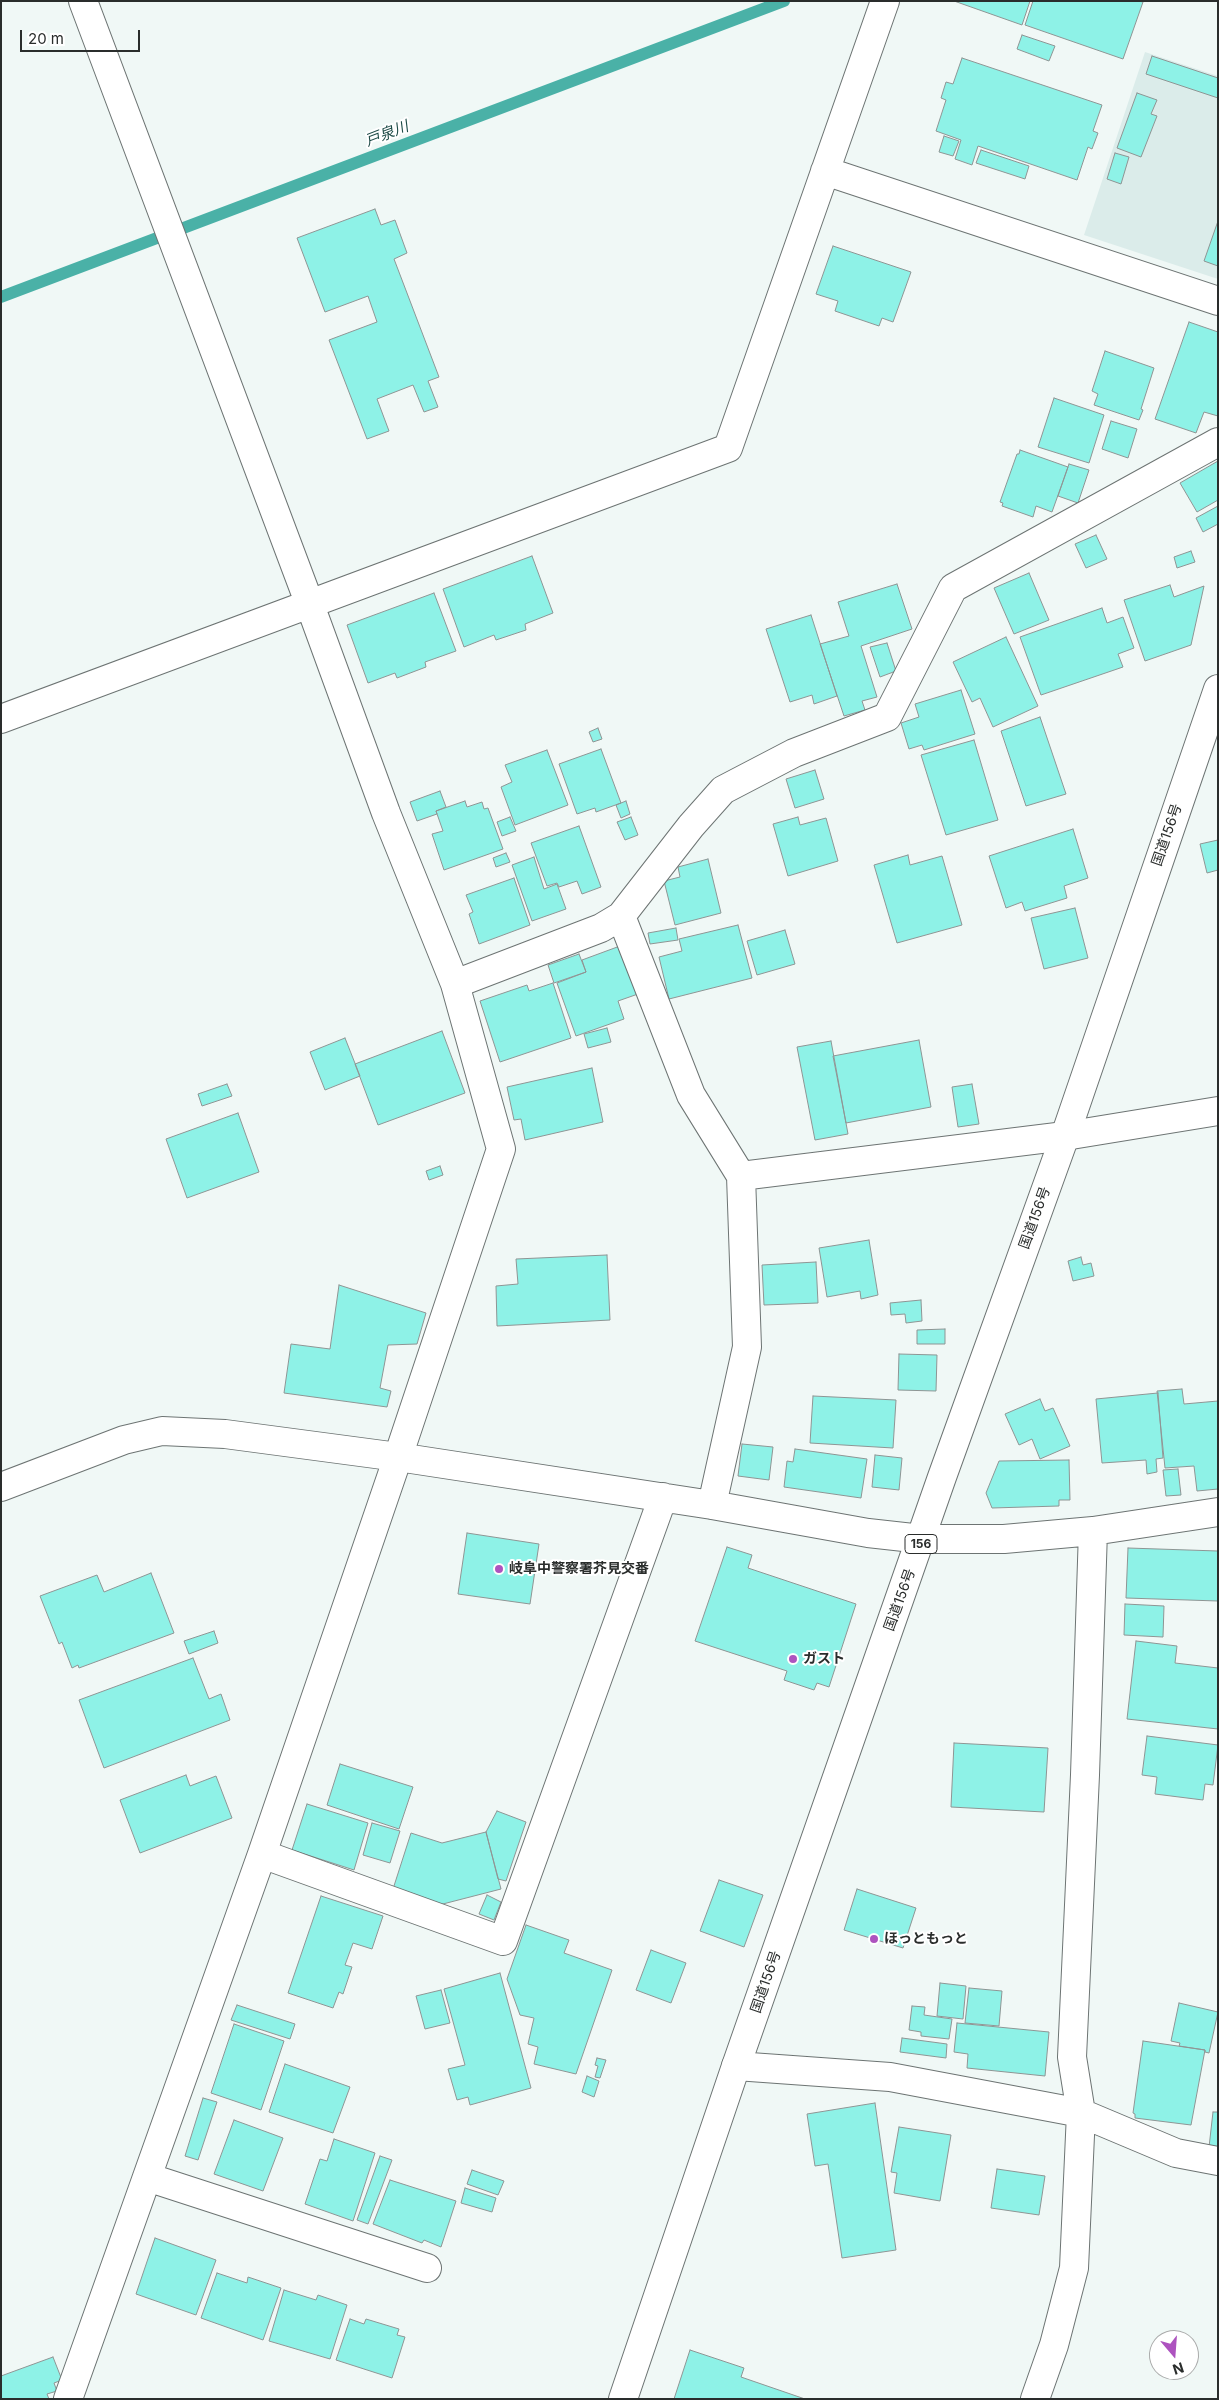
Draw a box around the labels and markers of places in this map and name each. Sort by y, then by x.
place label: 岐阜中警察署芥見交番 [509,1561,649,1577]
marker: 岐阜中警察署芥見交番 [493,1563,505,1575]
place label: ガスト [803,1651,845,1667]
marker: ガスト [787,1653,799,1665]
place label: ほっともっと [884,1931,968,1947]
marker: ほっともっと [868,1933,880,1945]

